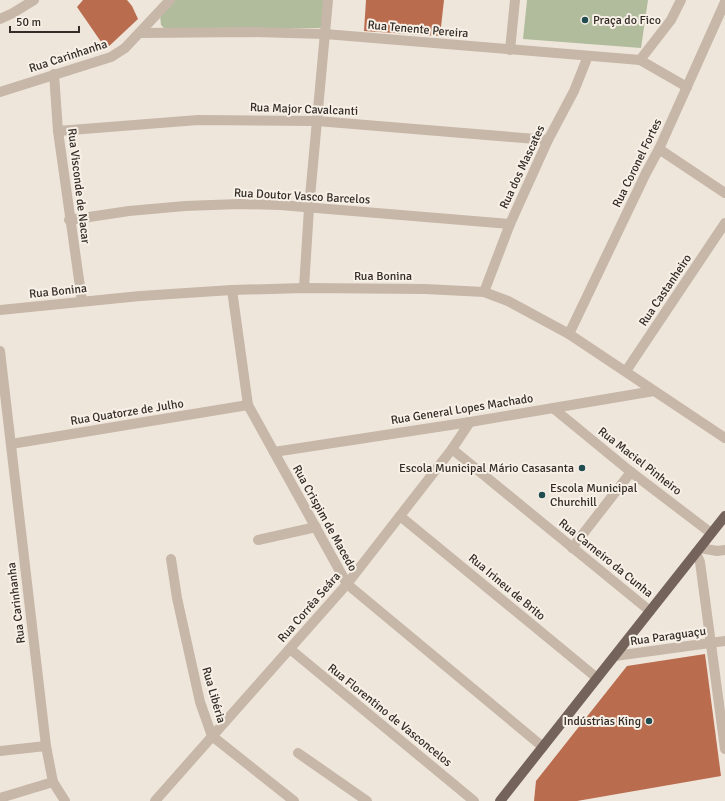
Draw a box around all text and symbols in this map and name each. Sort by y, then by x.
scale bar [10,8,79,34]
place label: Praça do Fico [593,13,661,28]
text: 50 m [16,15,41,30]
marker: Praça do Fico [580,15,590,25]
street label: Rua Tenente Pereira [367,18,469,41]
street label: Rua Carinhanha [27,37,109,76]
street label: Rua Major Cavalcanti [250,100,358,119]
street label: Rua Coronel Fortes [609,116,665,210]
street label: Rua dos Mascates [496,123,548,211]
street label: Rua Visconde de Nacar [64,127,93,245]
street label: Rua Doutor Vasco Barcelos [233,185,370,208]
street label: Rua Castanheiro [636,251,695,329]
street label: Rua Bonina [354,269,412,284]
street label: Rua Bonina [28,281,88,302]
street label: Rua General Lopes Machado [390,391,534,428]
street label: Rua Quatorze de Julho [69,396,185,429]
street label: Rua Maciel Pinheiro [595,424,684,499]
place label: Escola Municipal Mário Casasanta [399,461,574,476]
street label: Rua Crispim de Macedo [289,462,360,574]
marker: Escola Municipal Mário Casasanta [577,463,587,473]
place label: Escola Municipal Churchill [550,481,638,510]
marker: Escola Municipal Churchill [537,490,547,500]
street label: Rua Carneiro da Cunha [556,516,656,601]
street label: Rua Irineu de Brito [465,551,548,624]
street label: Rua Carinhanha [4,561,29,644]
street label: Rua Corrêa Seára [275,569,344,646]
street label: Rua Paraguaçu [629,624,707,649]
street label: Rua Florentino de Vasconcelos [325,661,455,770]
street label: Rua Libéria [198,665,229,725]
place label: Indústrias King [563,714,641,729]
marker: Indústrias King [644,716,654,726]

